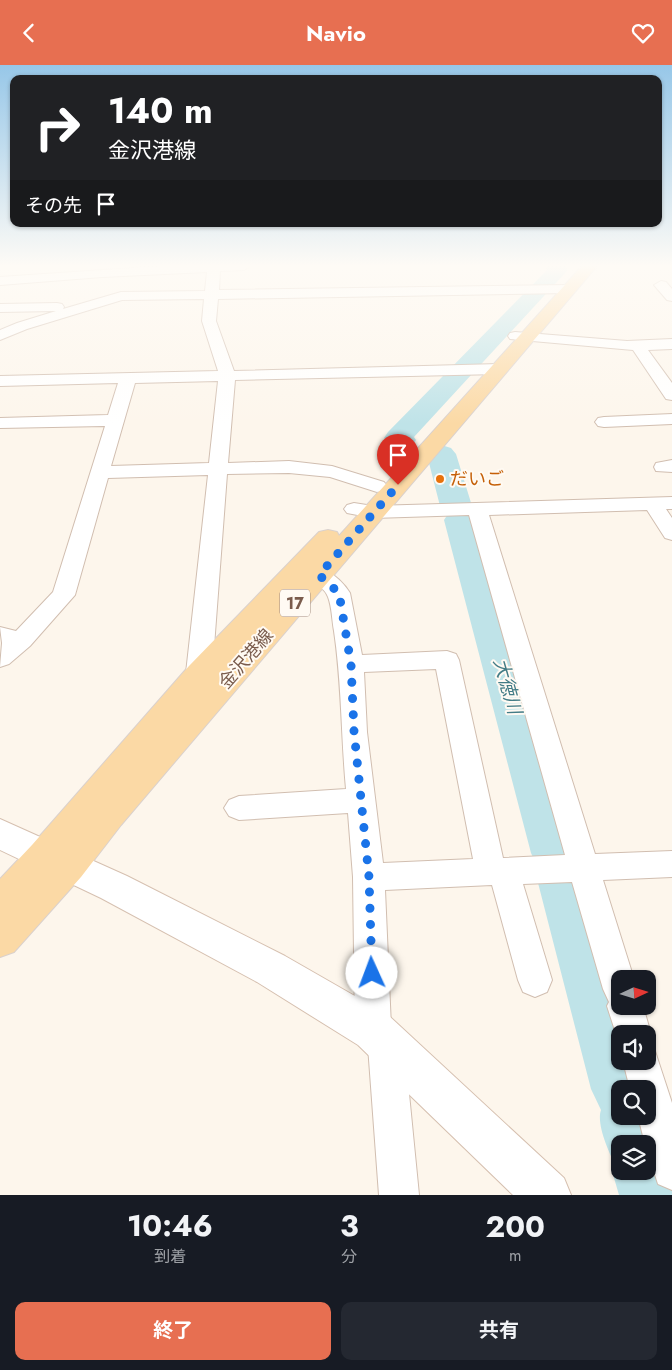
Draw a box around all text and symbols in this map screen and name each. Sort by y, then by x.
text: Navio [306,17,366,49]
icon: back [15,19,43,47]
icon: heart [629,19,657,47]
text: 140 m [108,86,213,136]
icon: right [25,95,90,160]
text: 金沢港線 [108,134,196,166]
icon: arrive [92,190,120,218]
text: その先 [25,192,82,219]
pin [377,434,419,485]
icon: arrive [384,441,412,469]
place label: だいご [450,466,504,492]
marker: だいご [434,473,446,485]
road number: 17 [280,589,310,617]
street label: 金沢港線 [213,623,279,695]
water label: 大徳川 [487,655,529,719]
position arrow [345,946,397,998]
north arrow [611,970,656,1015]
map controls [611,970,656,1180]
button: sound [611,1025,656,1070]
button: search [611,1080,656,1125]
button: layers [611,1135,656,1180]
text: 10:46 [127,1204,213,1247]
text: 3 [340,1204,359,1247]
text: 200 [486,1205,545,1248]
text: m [509,1244,521,1267]
text: 到着 [154,1245,186,1268]
text: 分 [341,1245,357,1268]
button: 終了 [15,1302,331,1360]
button: 共有 [341,1302,657,1360]

